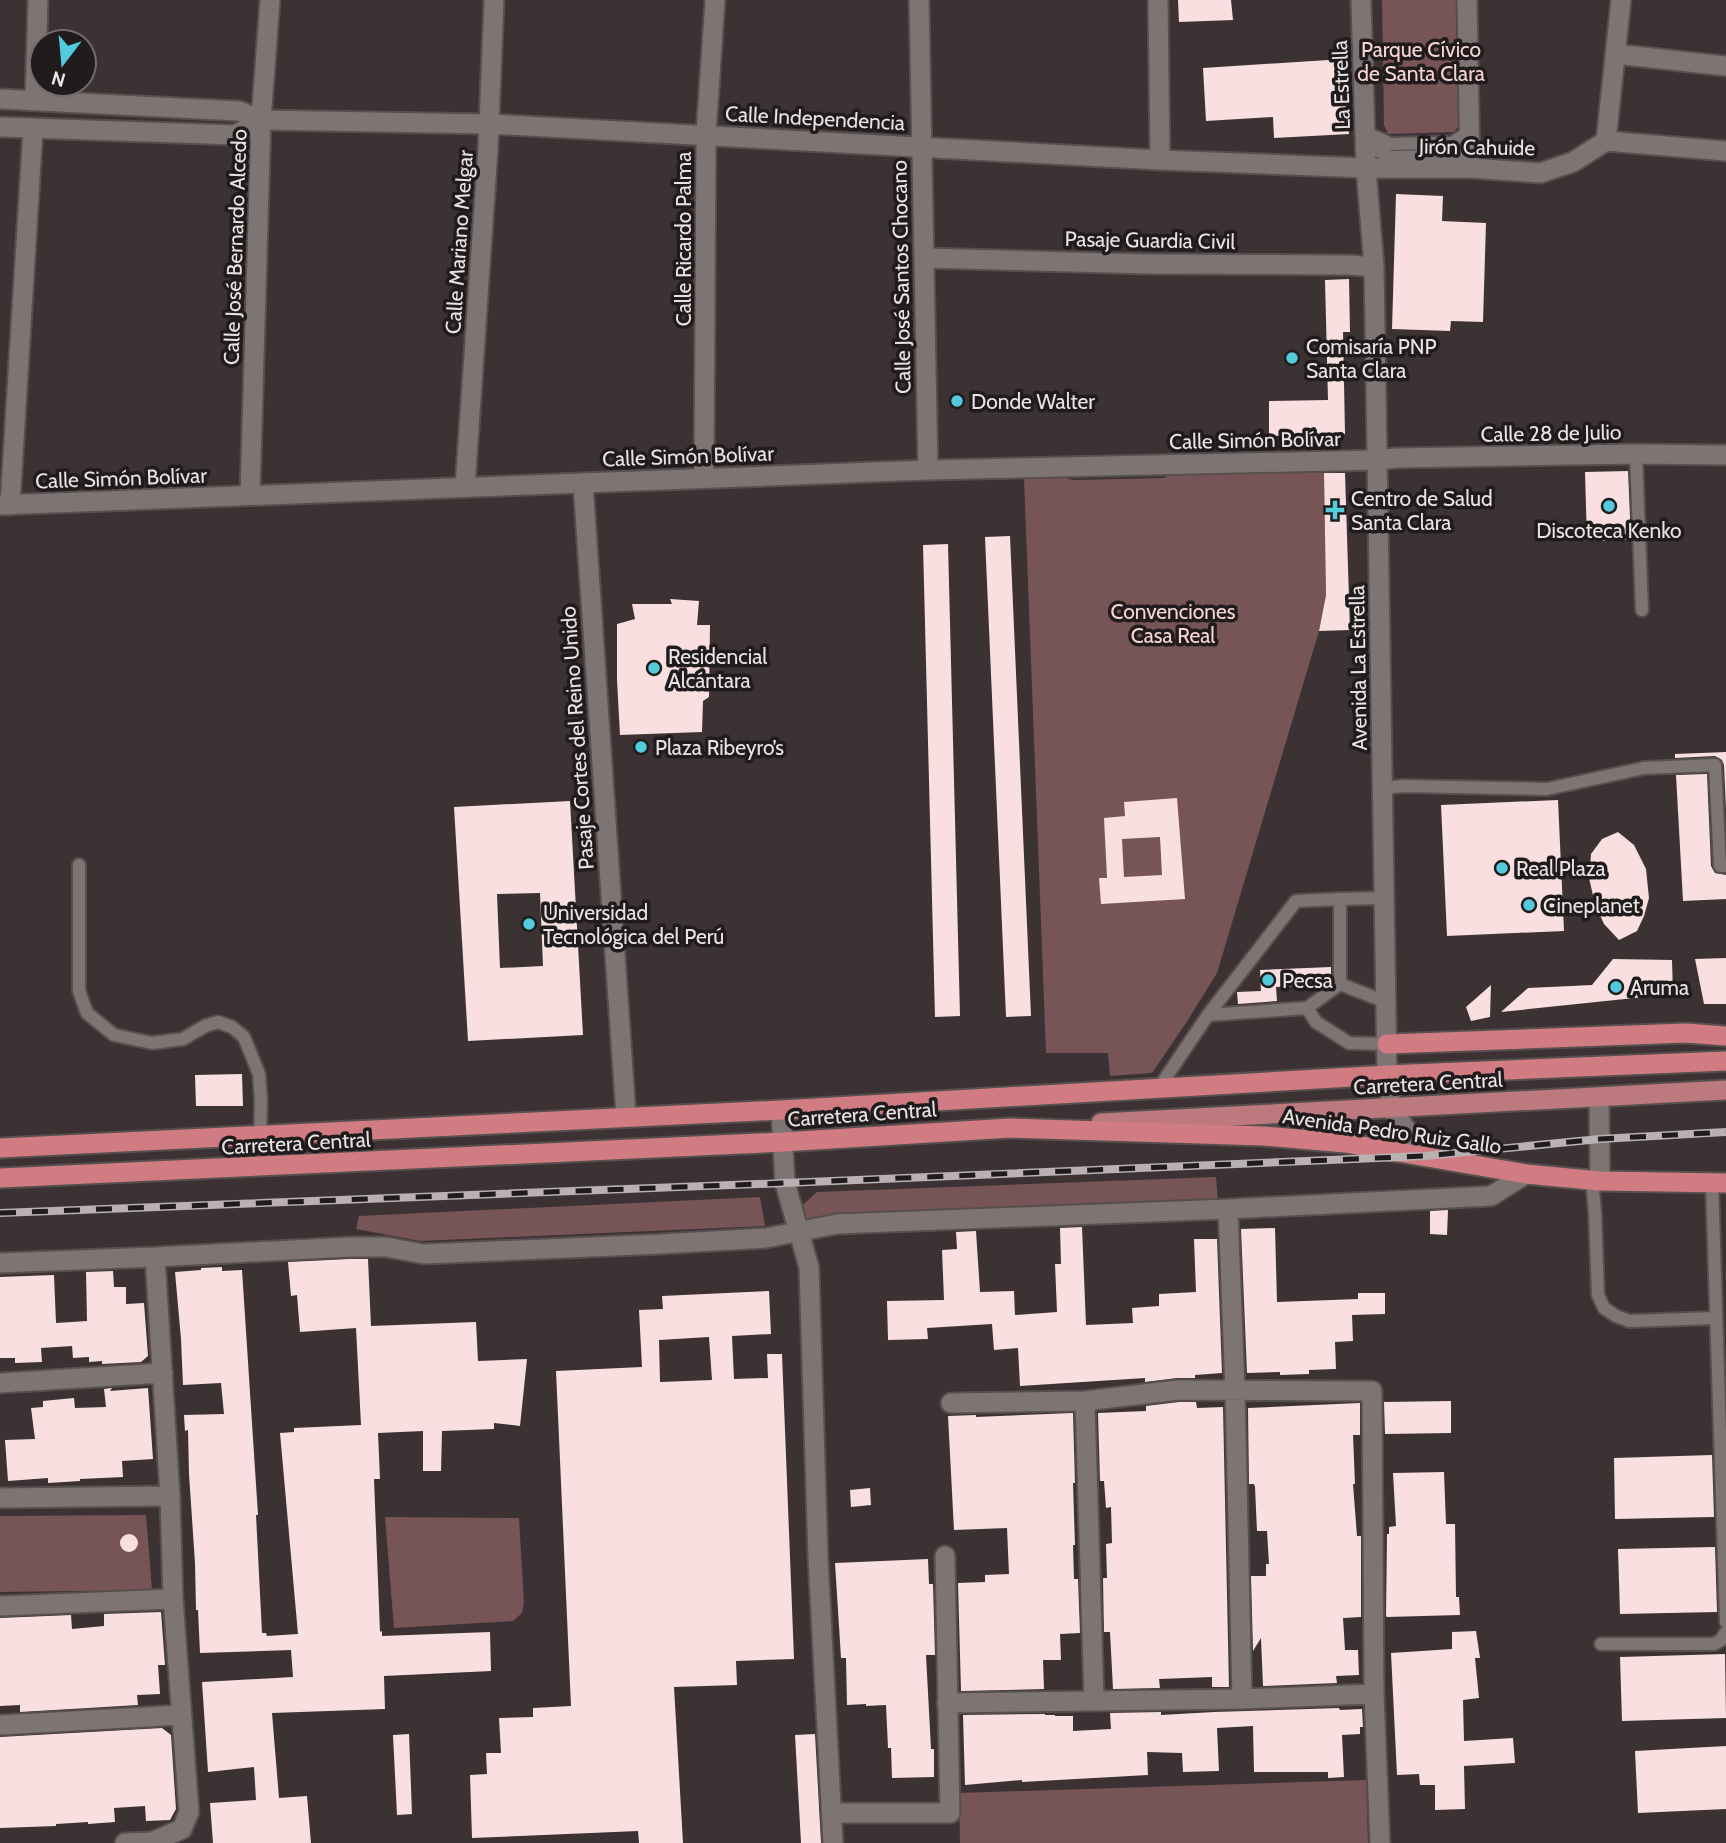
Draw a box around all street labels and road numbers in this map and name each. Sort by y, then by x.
street label: La Estrella [1327,40,1355,130]
street label: Calle Independencia [724,101,906,135]
street label: Calle José Bernardo Alcedo [218,129,252,365]
street label: Jirón Cahuide [1418,133,1536,161]
street label: Calle Mariano Melgar [440,149,478,335]
street label: Calle Ricardo Palma [671,152,696,326]
street label: Calle José Santos Chocano [886,160,916,394]
street label: Pasaje Guardia Civil [1064,226,1236,255]
street label: Calle 28 de Julio [1480,419,1622,447]
street label: Calle Simón Bolívar [1169,426,1341,454]
street label: Calle Simón Bolívar [602,440,775,471]
street label: Calle Simón Bolívar [35,462,208,493]
street label: Avenida La Estrella [1344,585,1372,751]
street label: Pasaje Cortes del Reino Unido [555,605,600,871]
street label: Carretera Central [1353,1067,1503,1099]
street label: Carretera Central [787,1096,937,1132]
street label: Avenida Pedro Ruiz Gallo [1281,1103,1503,1159]
street label: Carretera Central [221,1127,371,1159]

